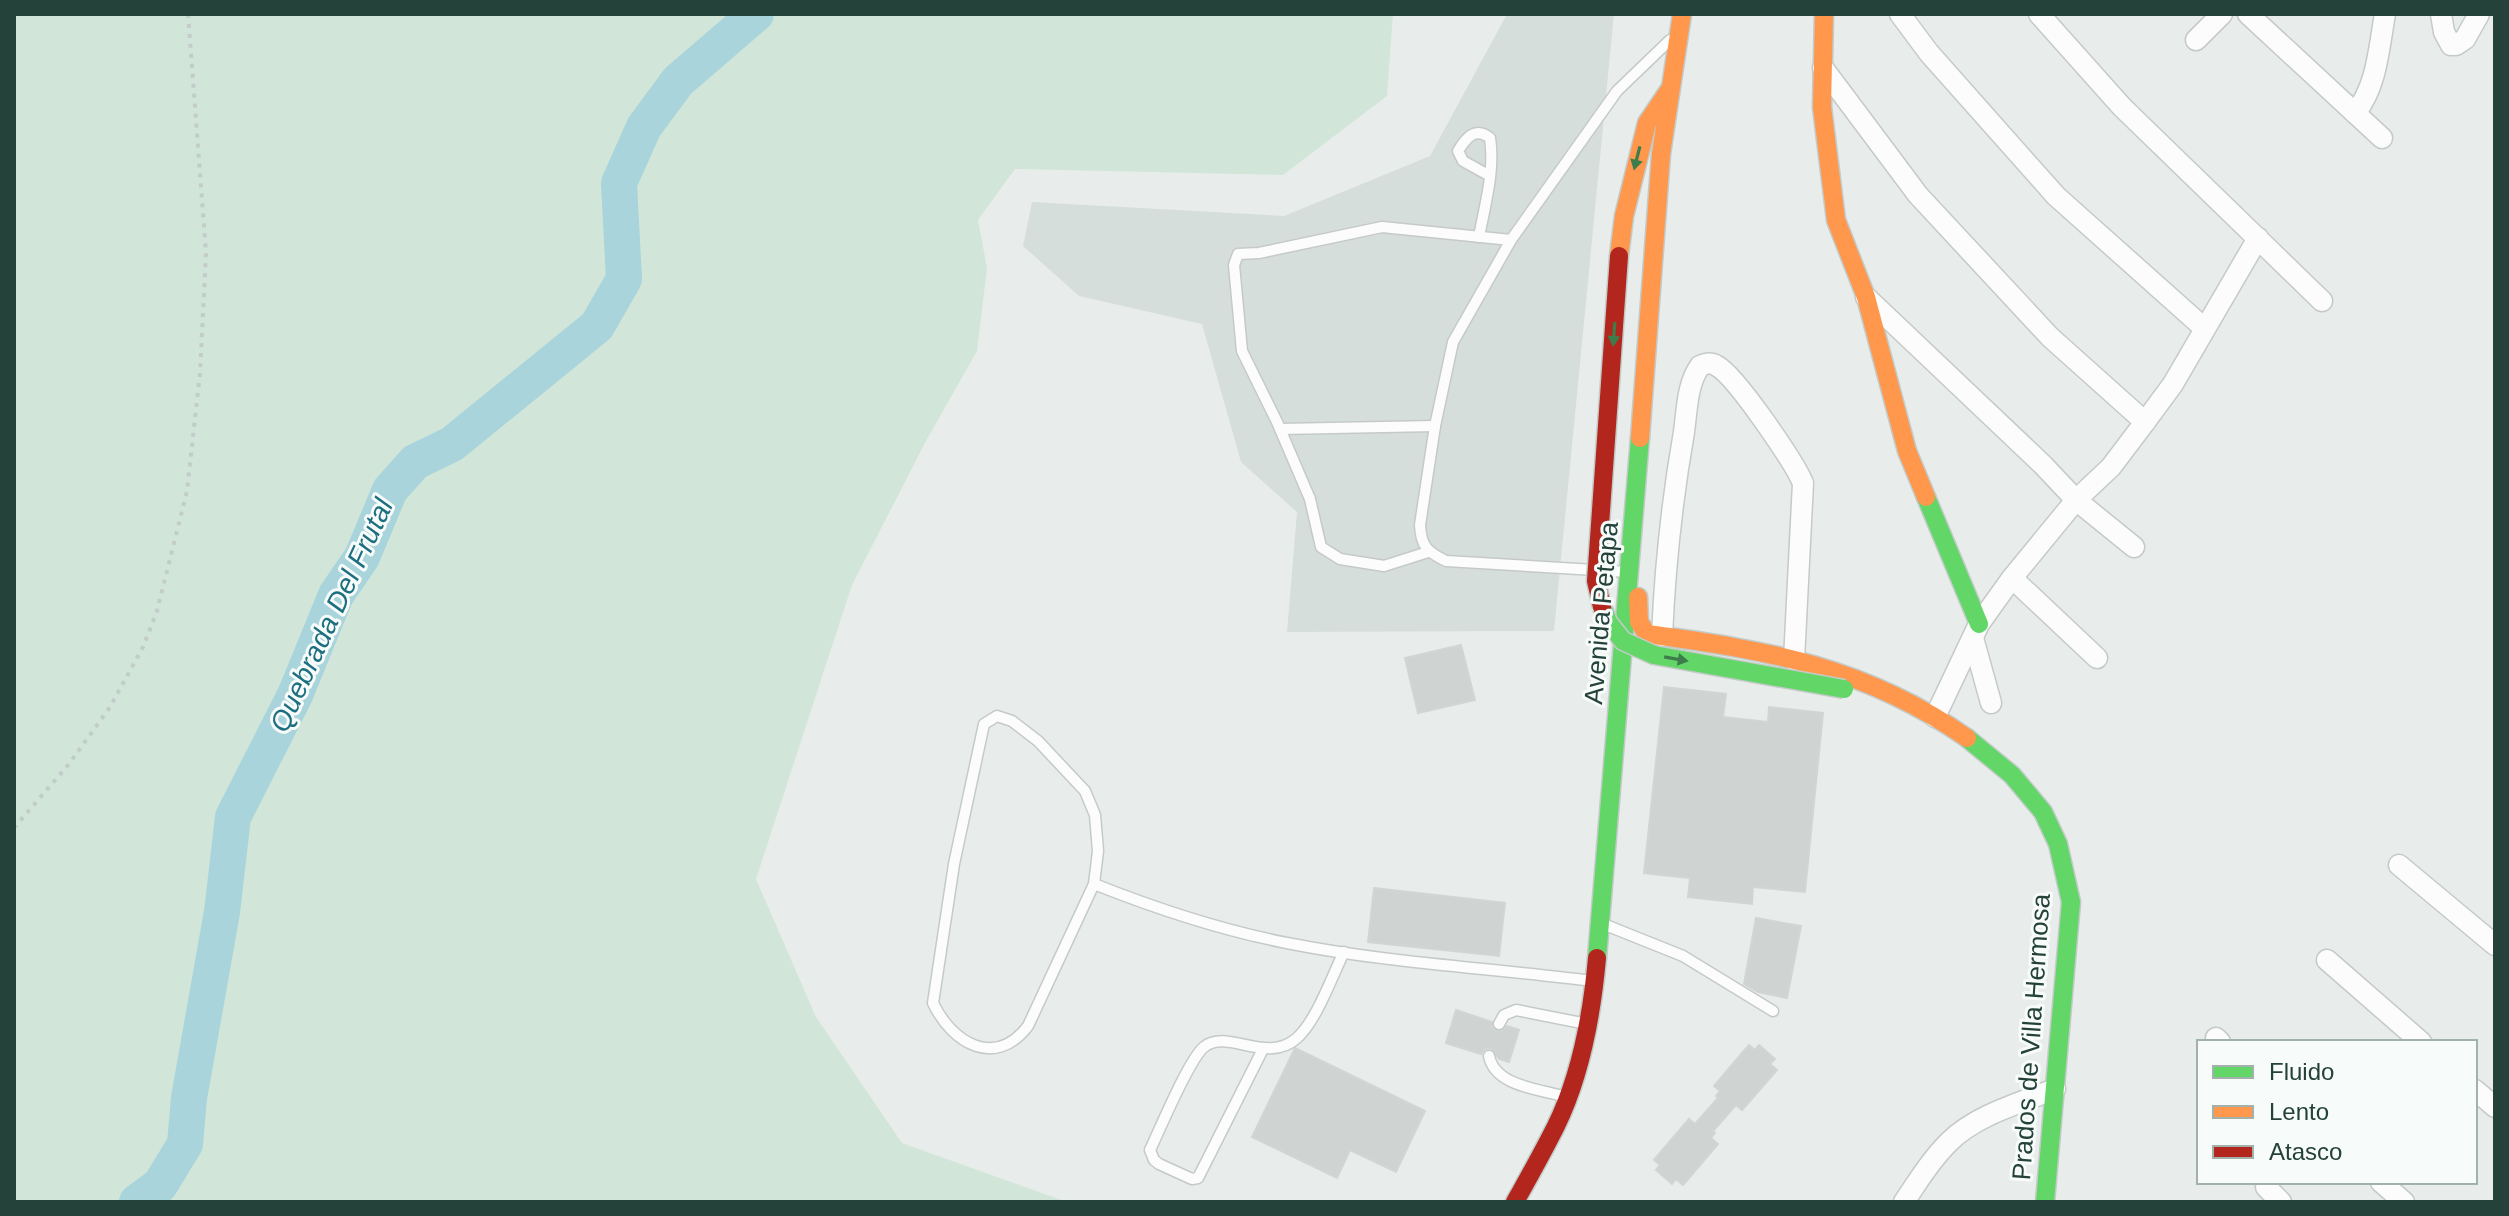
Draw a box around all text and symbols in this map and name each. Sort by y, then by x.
one-way arrow [1631,146,1643,171]
one-way arrow [1607,322,1620,347]
water label: Quebrada Del Frutal [264,493,399,737]
street label: Avenida Petapa [1578,520,1624,706]
one-way arrow [1664,653,1689,665]
street label: Prados de Villa Hermosa [2006,892,2056,1181]
legend [2197,1040,2477,1184]
text: Fluido [2269,1058,2334,1085]
text: Lento [2269,1098,2329,1125]
text: Atasco [2269,1138,2342,1165]

